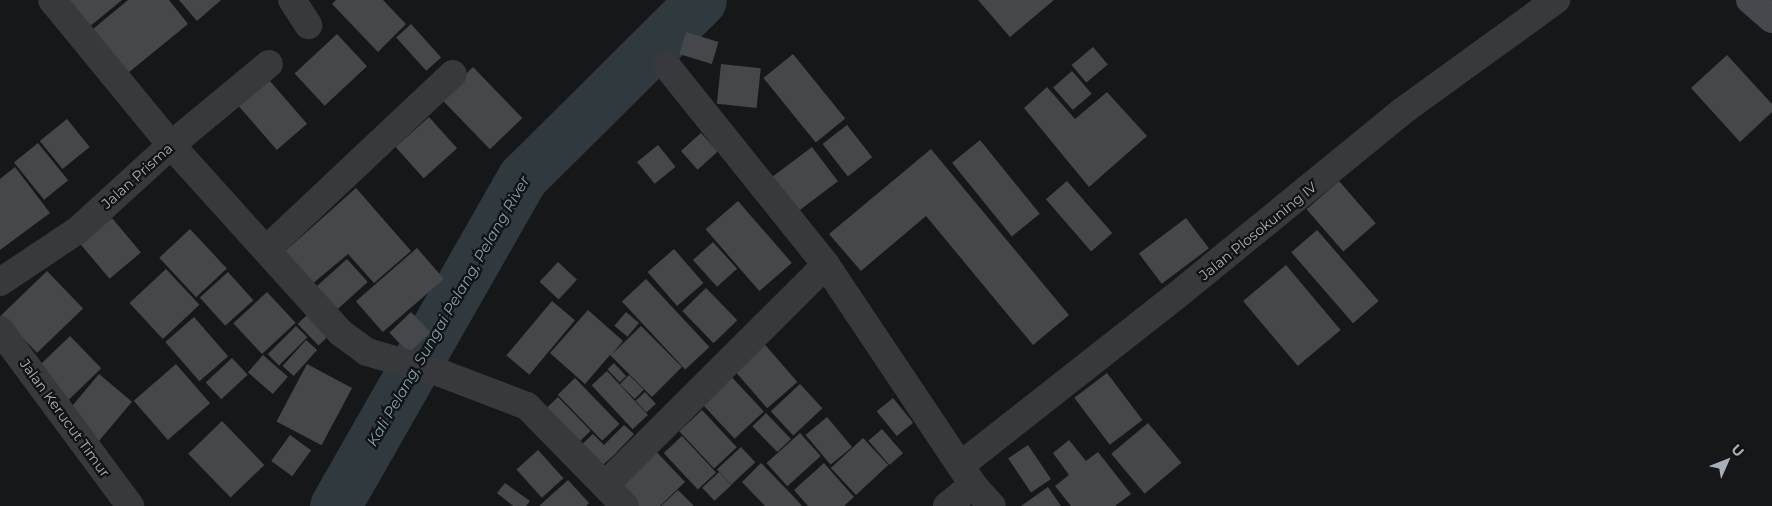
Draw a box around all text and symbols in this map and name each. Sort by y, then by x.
street label: Jalan Prisma [98,140,176,212]
water label: Kali Pelang, Sungai Pelang, Pelang River [363,173,533,449]
street label: Jalan Plosokuning IV [1196,179,1320,283]
street label: Jalan Kerucut Timur [17,356,113,480]
north arrow [1702,436,1752,486]
text: U [1727,440,1748,461]

